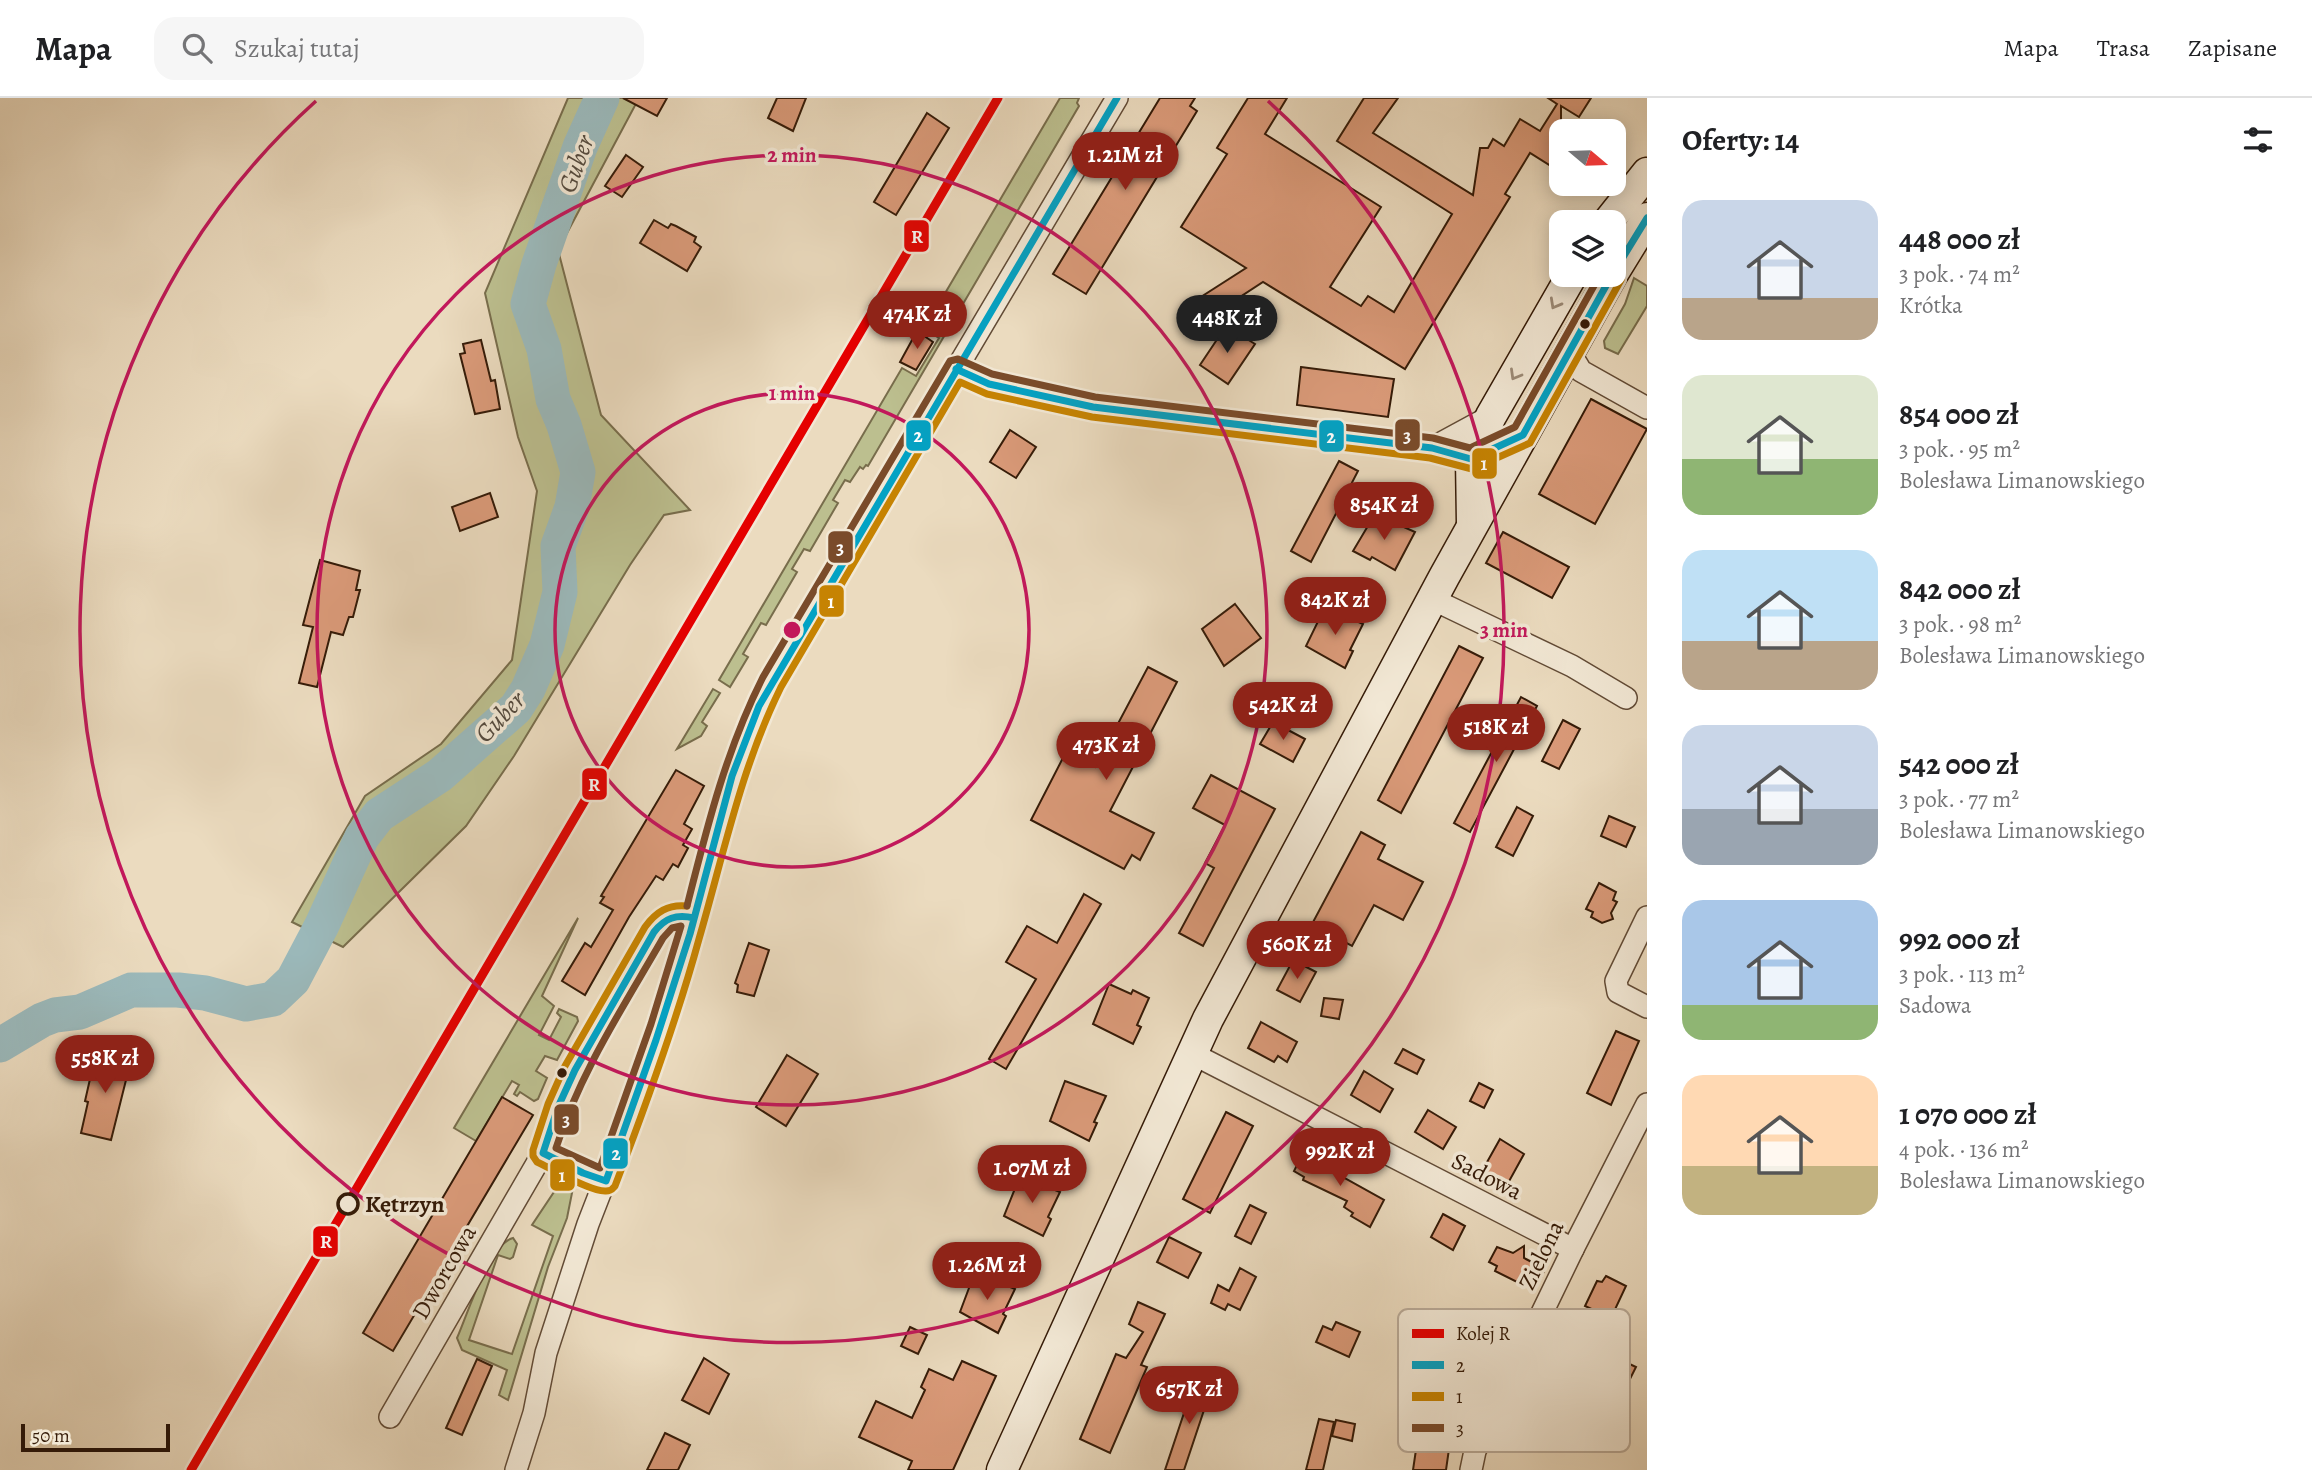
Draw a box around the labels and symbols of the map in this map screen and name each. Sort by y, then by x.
north arrow [1549,119,1626,196]
water label: Guber [549,129,603,198]
pin: 1.21M zł [1053,132,1197,192]
text: 2 min [767,141,817,169]
line badge: R [903,219,930,253]
text: R [911,224,924,250]
pin: 474K zł [852,292,982,351]
pin: 448K zł [1162,296,1292,355]
one-way arrow [1550,297,1563,309]
unlabelled marker [1578,317,1592,331]
one-way arrow [1510,368,1523,380]
text: 1 min [769,379,816,407]
line badge: 3 [1394,418,1421,452]
line badge: 2 [905,419,932,452]
line badge: 2 [1318,419,1345,453]
text: 2 [913,423,923,449]
text: 3 [1403,423,1411,449]
text: 2 [1326,424,1336,450]
line badge: 1 [1471,447,1498,480]
text: 1 [1481,451,1488,477]
pin: 854K zł [1319,482,1449,542]
line badge: 3 [827,530,854,564]
text: 3 [836,535,844,561]
pin: 842K zł [1270,578,1400,637]
line badge: 1 [818,584,845,618]
text: 1 [828,589,835,615]
text: 3 min [1480,616,1528,644]
centre of rings [780,618,804,642]
pin: 542K zł [1218,682,1348,742]
water label: Guber [467,683,534,750]
pin: 518K zł [1431,704,1561,764]
pin: 473K zł [1041,722,1171,782]
line badge: R [581,767,608,801]
text: R [588,772,601,798]
pin: 560K zł [1232,922,1362,981]
pin: 558K zł [40,1035,170,1095]
unlabelled marker [555,1066,569,1080]
line badge: 3 [553,1103,580,1136]
text: 3 [562,1107,570,1133]
pin: 992K zł [1275,1128,1405,1188]
line badge: 2 [602,1137,629,1170]
text: 2 [611,1141,621,1167]
street label: Sadowa [1446,1145,1529,1208]
pin: 1.07M zł [960,1146,1104,1205]
line badge: 1 [549,1158,576,1192]
text: 1 [559,1163,566,1189]
place label: Kętrzyn [365,1188,445,1220]
marker: Kętrzyn [337,1193,359,1215]
street label: Zielona [1511,1214,1572,1295]
street label: Dworcowa [404,1218,484,1325]
line badge: R [312,1225,339,1258]
text: R [320,1229,333,1255]
pin: 1.26M zł [915,1242,1059,1302]
legend [1398,1309,1630,1452]
text: Kolej R [1456,1321,1510,1347]
text: 2 [1456,1353,1465,1379]
pin: 657K zł [1124,1366,1254,1426]
text: 1 [1456,1384,1463,1410]
text: 3 [1456,1416,1464,1442]
scale bar [21,1421,170,1453]

